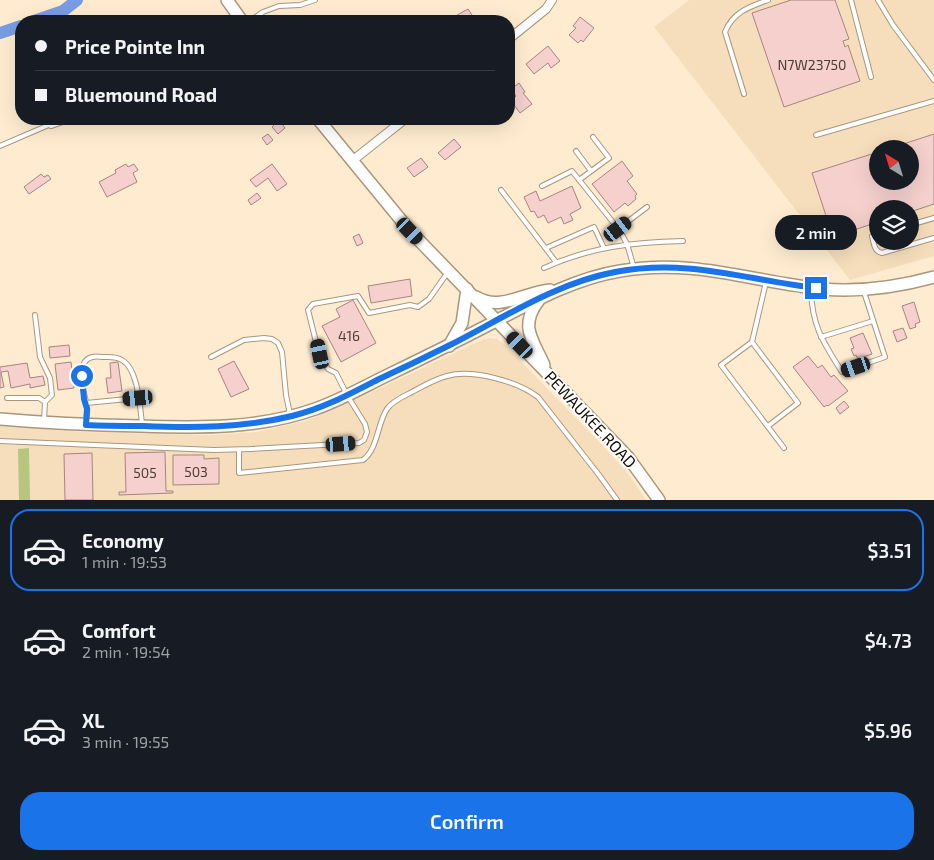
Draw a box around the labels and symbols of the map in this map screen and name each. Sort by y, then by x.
house number: N7W23750 [777,56,847,73]
north arrow [869,140,919,190]
car [601,214,634,244]
car [394,215,425,247]
callout: 2 min [775,216,857,250]
route end [805,277,827,299]
house number: 416 [338,327,360,344]
car [504,329,535,361]
car [309,338,330,370]
car [839,355,872,379]
route start [71,365,93,387]
street label: PEWAUKEE ROAD [541,367,641,471]
car [122,389,153,407]
car [325,435,356,453]
house number: 503 [184,463,208,480]
house number: 505 [133,464,157,481]

